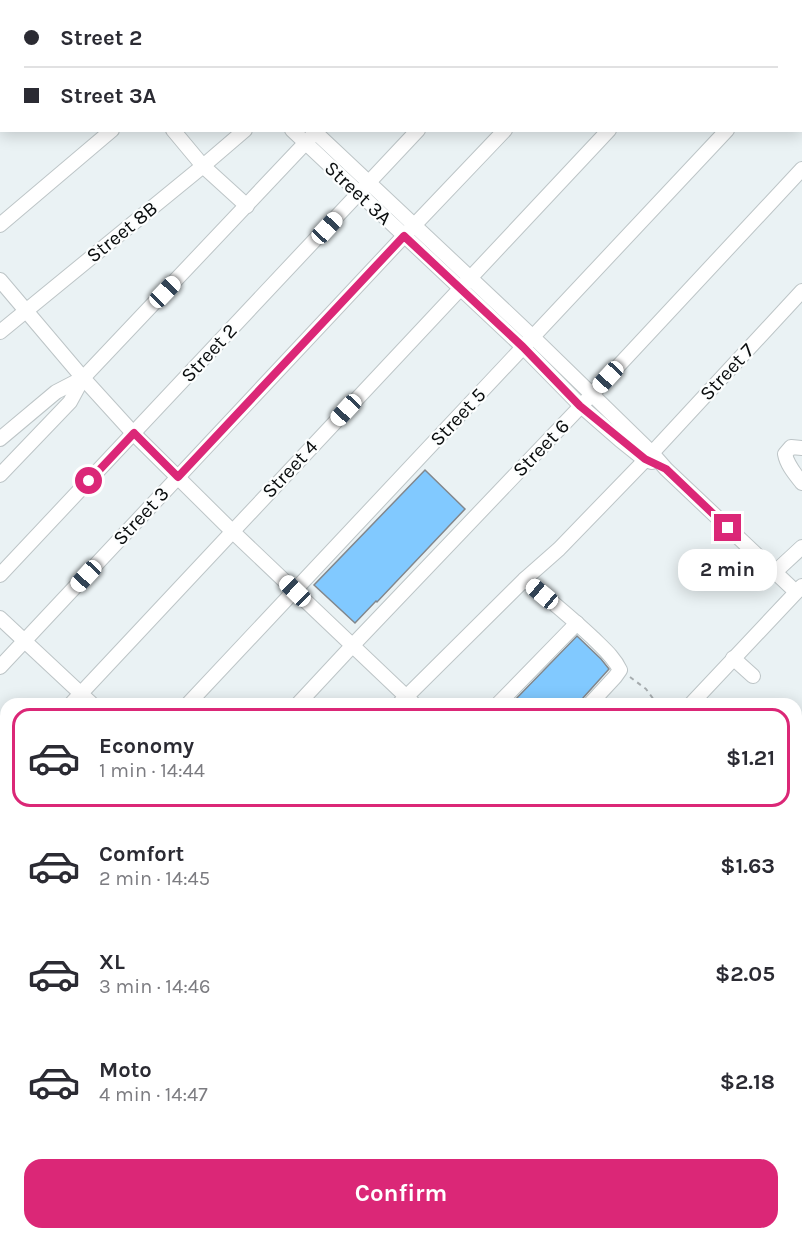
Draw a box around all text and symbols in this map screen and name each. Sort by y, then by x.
text: Street 2 [60,25,142,51]
text: Street 3A [60,83,156,109]
street label: Street 3A [320,156,396,230]
street label: Street 8B [82,197,162,267]
car [308,209,346,247]
car [146,273,184,311]
street label: Street 2 [176,319,242,387]
street label: Street 7 [695,338,759,405]
car [589,358,627,396]
street label: Street 5 [425,383,491,451]
car [327,391,365,429]
street label: Street 6 [508,414,574,482]
street label: Street 4 [257,435,323,503]
route start [75,467,102,494]
street label: Street 3 [108,482,174,550]
route end [714,514,741,541]
callout: 2 min [678,549,777,591]
car [67,557,105,595]
text: 2 min [700,558,755,581]
car [276,572,314,610]
car [522,576,562,612]
icon: car [27,731,81,785]
text: Economy [99,733,194,759]
text: $1.21 [726,745,775,771]
text: 1 min · 14:44 [99,759,205,782]
icon: car [27,839,81,893]
text: Comfort [99,841,184,867]
text: $1.63 [720,853,775,879]
text: 2 min · 14:45 [99,867,210,890]
icon: car [27,947,81,1001]
text: XL [99,949,125,975]
text: $2.05 [715,961,775,987]
text: 3 min · 14:46 [99,975,210,998]
icon: car [27,1055,81,1109]
text: Moto [99,1057,152,1083]
text: $2.18 [720,1069,775,1095]
text: 4 min · 14:47 [99,1083,208,1106]
button: Confirm [24,1159,778,1228]

